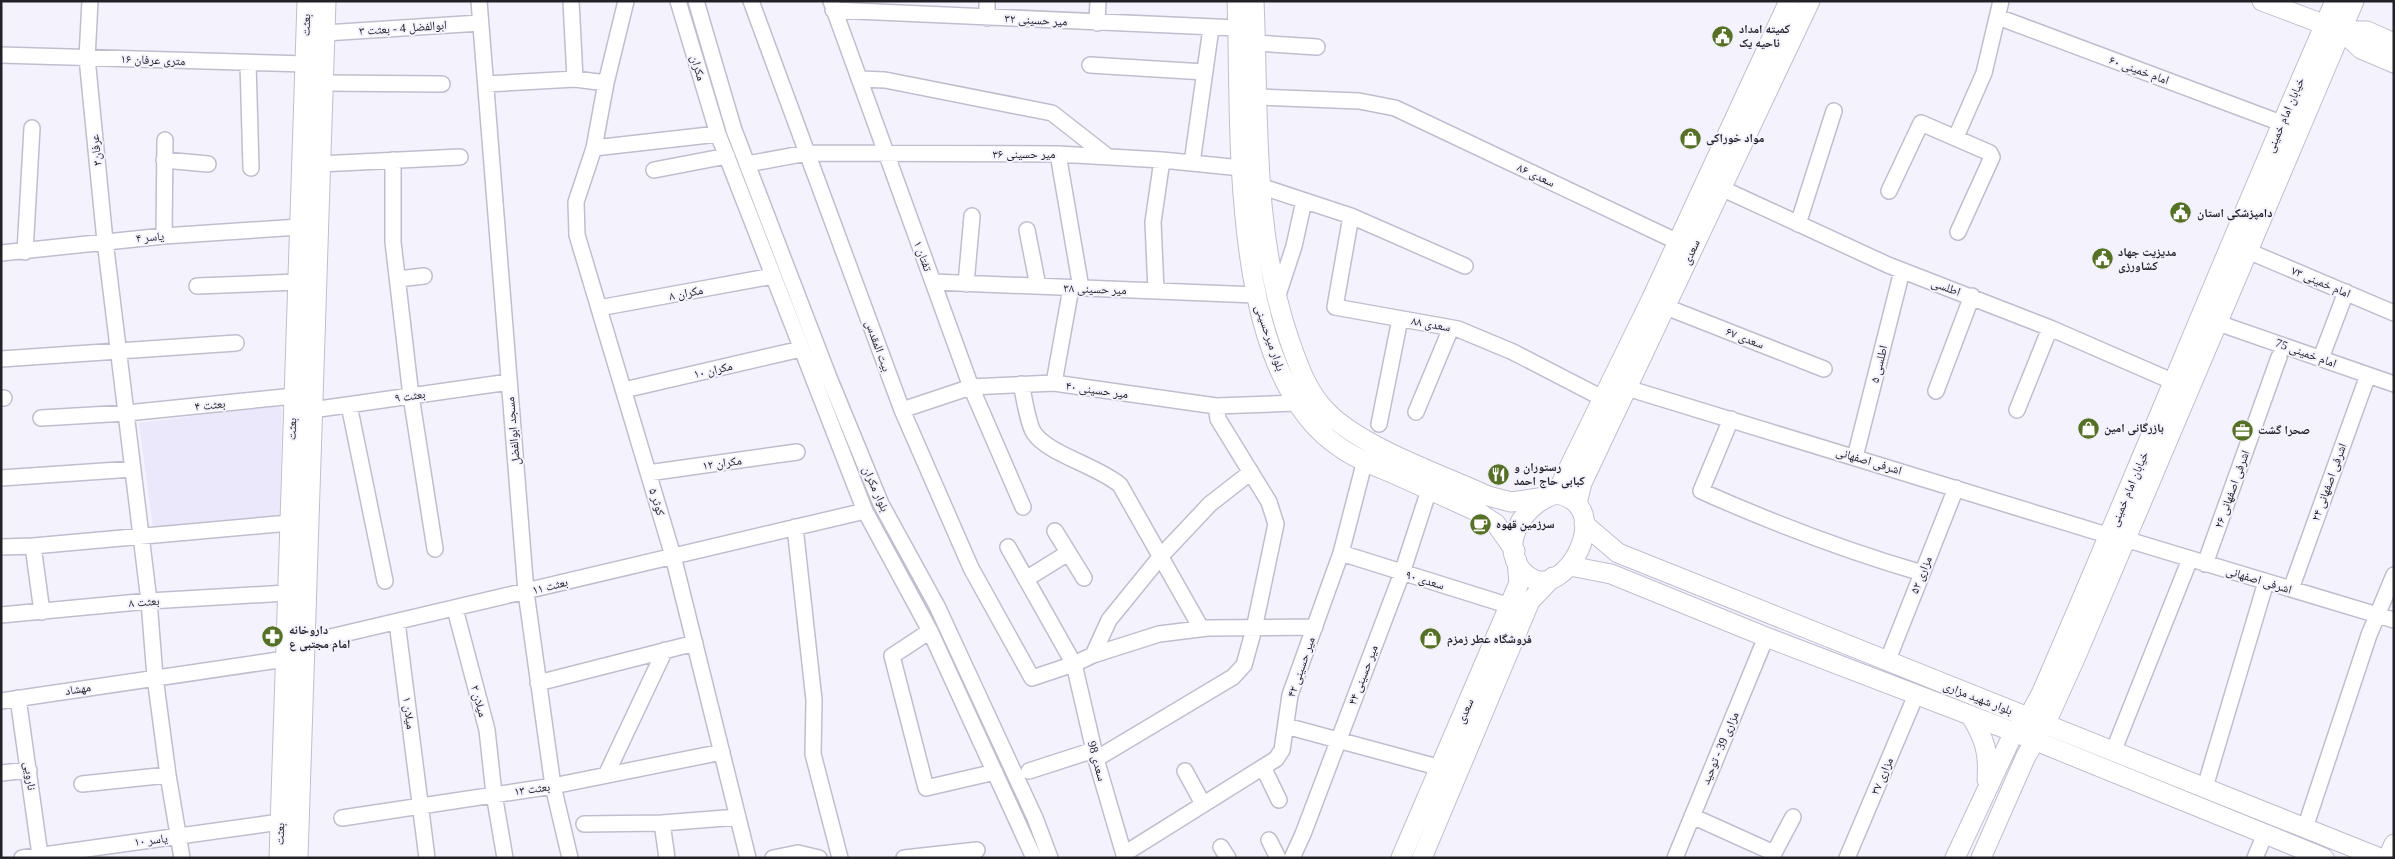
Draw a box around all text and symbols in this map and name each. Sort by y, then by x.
street label: میر حسینی ۳۲ [1004,11,1068,29]
street label: بعثت [299,14,314,36]
street label: ابوالفضل 4 - بعثت ۳ [359,18,448,38]
place label: کمیته امداد ناحیه یک [1739,22,1791,50]
public building icon: کمیته امداد ناحیه یک [1711,24,1735,48]
street label: ۱۶ متری عرفان [120,52,186,68]
street label: امام خمینی ۶۰ [2107,53,2171,88]
street label: مکران [688,54,708,82]
street label: خیابان امام خمینی [2263,75,2308,155]
shop icon: مواد خوراکی [1678,126,1702,150]
place label: مواد خوراکی [1706,131,1765,146]
street label: عرفان۳ [87,134,105,166]
street label: میر حسینی ۳۶ [992,147,1056,161]
street label: سعدی ۸۶ [1515,160,1557,190]
public building icon: دامپزشکی استان [2169,201,2193,225]
place label: دامپزشکی استان [2197,206,2272,221]
street label: یاسر ۴ [135,229,165,245]
street label: سعدی [1679,237,1703,267]
street label: تفتان ۱ [911,239,935,274]
place label: مدیزیت جهاد کشاورزی [2118,245,2177,274]
public building icon: مدیزیت جهاد کشاورزی [2090,247,2114,271]
street label: امام خمینی ۷۳ [2289,263,2353,302]
street label: اطلسی [1930,275,1963,299]
street label: میر حسینی ۳۸ [1063,281,1127,297]
street label: مکران ۸ [668,283,704,303]
street label: بلوار میرحسینی [1252,303,1288,373]
street label: سعدی ۸۸ [1410,314,1452,334]
street label: بیت المقدس [862,319,894,374]
street label: سعدی ۶۷ [1724,324,1766,352]
street label: امام خمینی 75 [2273,335,2339,371]
street label: اطلسی ۵ [1868,344,1890,384]
street label: مکران ۱۰ [692,359,734,381]
street label: میر حسینی ۴۰ [1065,379,1129,402]
street label: بعثت ۹ [394,387,426,405]
street label: بعثت ۴ [194,396,226,414]
street label: مسجد ابوالفضل [503,396,523,466]
shop icon: بازرگانی امین [2076,416,2100,440]
street label: بعثت [285,418,300,440]
office icon: صحرا گشت [2230,418,2254,442]
place label: بازرگانی امین [2104,421,2164,436]
place label: صحرا گشت [2258,423,2310,437]
street label: اشرفی اصفهانی ۲۴ [2308,441,2350,523]
street label: اشرفی اصفهانی [1834,444,1904,478]
street label: اشرفی اصفهانی ۲۶ [2211,448,2253,530]
street label: خیابان امام خمینی [2107,449,2152,529]
street label: مکران ۱۲ [701,453,743,473]
place label: رستوران و کبابی حاج احمد [1514,460,1586,489]
restaurant icon: رستوران و کبابی حاج احمد [1486,462,1510,486]
street label: بلوار مکران [859,464,892,514]
street label: کوثر ۵ [646,487,668,517]
cafe icon: سرزمین قهوه [1468,512,1492,536]
place label: سرزمین قهوه [1496,517,1555,532]
street label: مزاری ۵۲ [1907,554,1935,596]
street label: اشرفی اصفهانی [2224,563,2294,597]
street label: سعدی ۹۰ [1404,567,1446,593]
street label: بعثت ۱۱ [531,575,569,598]
street label: بعثت ۸ [128,594,160,611]
place label: داروخانه امام مجتبی ع [289,623,350,652]
pharmacy icon: داروخانه امام مجتبی ع [261,625,285,649]
shop icon: فروشگاه عطر زمزم [1419,627,1443,651]
place label: فروشگاه عطر زمزم [1447,632,1532,647]
street label: میر حسینی ۴۲ [1284,635,1318,699]
street label: میر حسینی ۴۴ [1345,643,1381,707]
street label: بلوار شهید مزاری [1941,678,2015,718]
street label: مهشاد [64,680,92,698]
street label: میلان ۲ [468,683,490,719]
street label: میلان ۱ [400,696,418,730]
street label: سعدی [1453,696,1477,726]
street label: مزاری 39 - توحید [1698,710,1742,787]
street label: سعدی 98 [1085,739,1109,783]
street label: مزاری ۳۷ [1868,755,1896,797]
street label: نارویی [21,761,39,791]
street label: بعثت ۱۳ [513,780,551,799]
street label: بعثت [273,823,288,845]
street label: یاسر ۱۰ [133,831,169,849]

